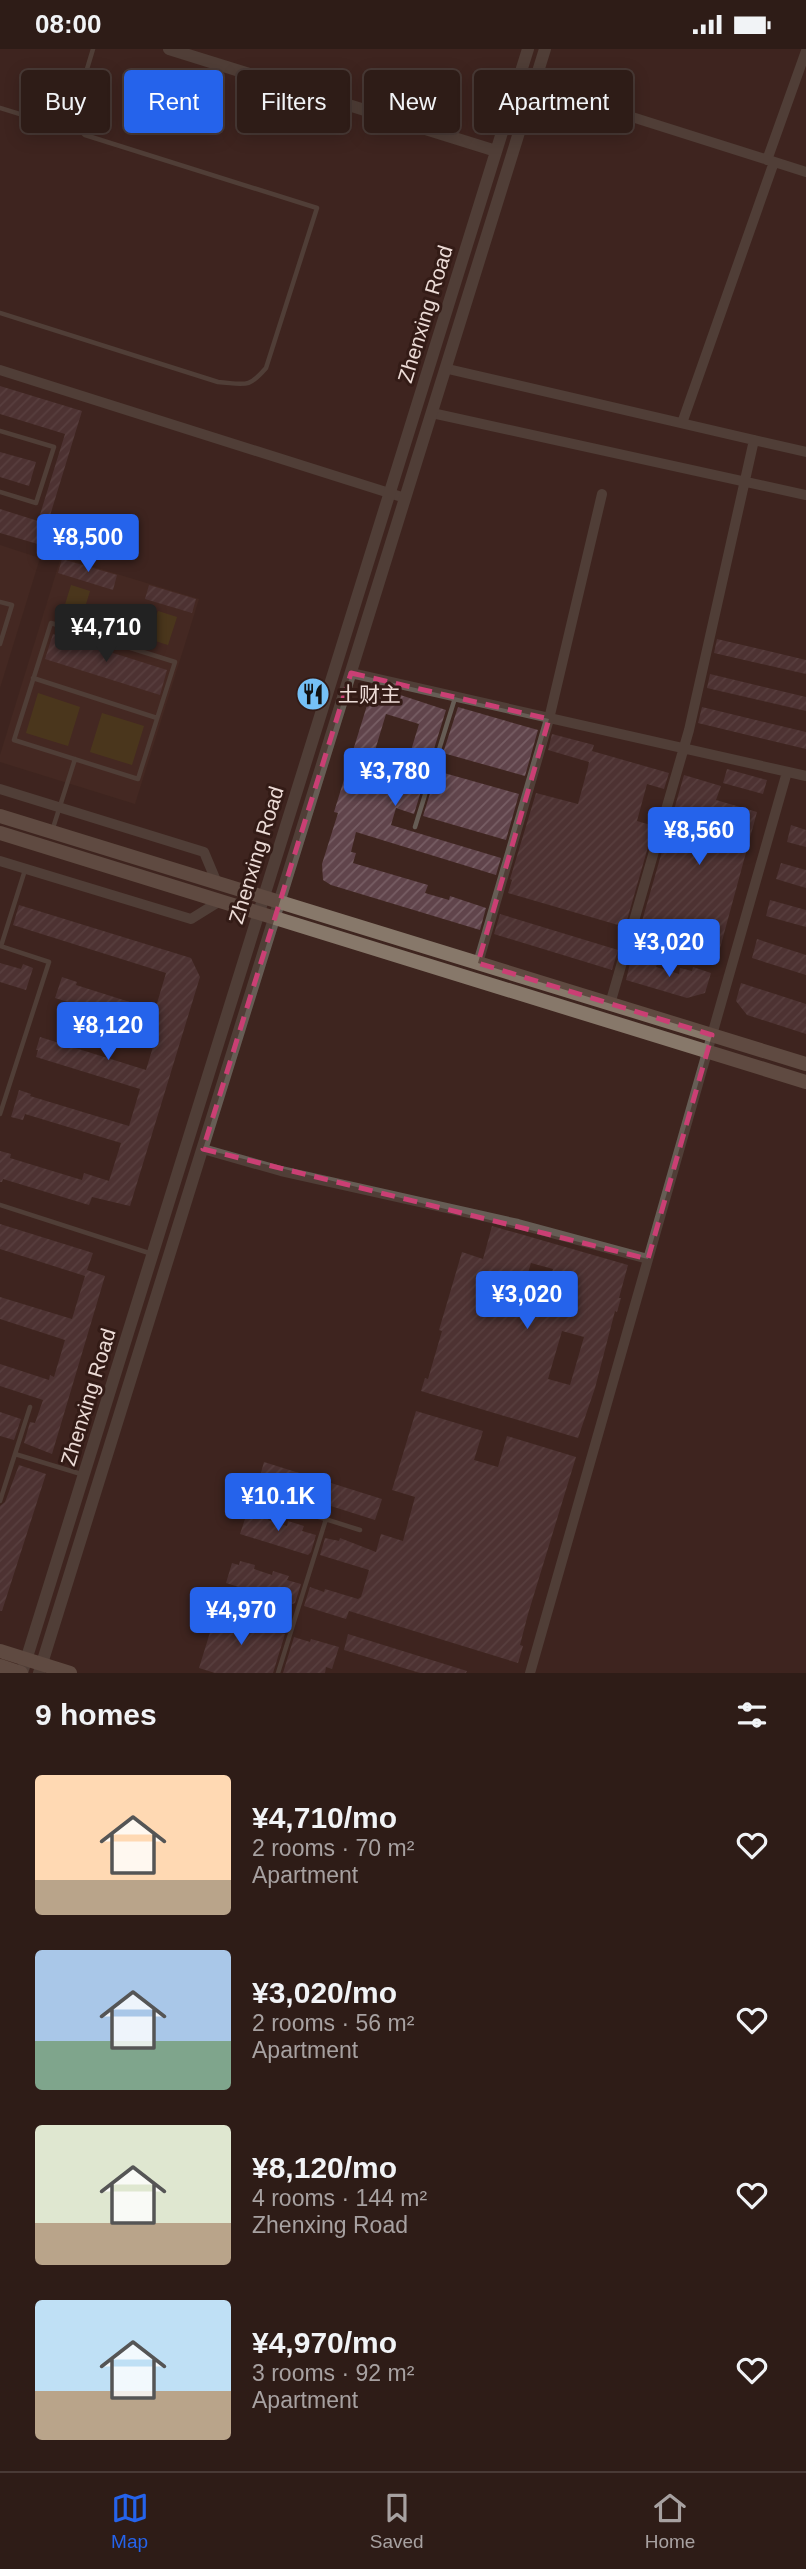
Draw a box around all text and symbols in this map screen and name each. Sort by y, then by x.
text: 08:00 [35,9,102,39]
chip: Buy [21,70,110,133]
chip: Rent [124,70,223,133]
chip: Filters [237,70,350,133]
chip: New [364,70,460,133]
chip: Apartment [474,70,633,133]
street label: Zhenxing Road [393,243,457,385]
pin: ¥8,500 [31,515,145,574]
text: ¥8,500 [53,524,123,550]
pin: ¥4,710 [49,605,163,664]
text: ¥4,710 [71,614,141,640]
restaurant icon: 土财主 [294,675,332,713]
place label: 土财主 [338,683,401,706]
pin: ¥3,780 [338,749,452,808]
text: ¥3,780 [360,758,430,784]
street label: Zhenxing Road [224,784,288,926]
pin: ¥8,560 [642,807,756,867]
text: ¥8,560 [664,817,734,843]
pin: ¥3,020 [612,919,726,979]
text: ¥3,020 [634,929,704,955]
pin: ¥8,120 [51,1003,165,1062]
text: ¥8,120 [73,1012,143,1038]
pin: ¥3,020 [470,1271,584,1331]
text: ¥3,020 [492,1281,562,1307]
street label: Zhenxing Road [56,1326,120,1468]
pin: ¥10.1K [221,1473,335,1533]
text: ¥10.1K [241,1483,315,1509]
pin: ¥4,970 [184,1587,298,1647]
text: ¥4,970 [206,1597,276,1623]
icon: filters [733,1696,771,1734]
text: 9 homes [35,1698,157,1731]
text: ¥4,710/mo [252,1801,397,1834]
icon: home [91,1803,175,1887]
icon: heart [733,1826,771,1864]
text: 2 rooms · 70 m² [252,1835,414,1861]
text: Apartment [252,1862,358,1888]
text: ¥3,020/mo [252,1976,397,2009]
icon: home [91,1978,175,2062]
icon: heart [733,2001,771,2039]
text: 2 rooms · 56 m² [252,2010,414,2036]
text: Apartment [252,2037,358,2063]
text: ¥8,120/mo [252,2151,397,2184]
icon: home [91,2153,175,2237]
icon: heart [733,2176,771,2214]
text: 4 rooms · 144 m² [252,2185,427,2211]
text: Zhenxing Road [252,2212,408,2238]
text: ¥4,970/mo [252,2326,397,2359]
icon: home [91,2328,175,2412]
icon: heart [733,2351,771,2389]
text: 3 rooms · 92 m² [252,2360,414,2386]
text: Apartment [252,2387,358,2413]
tab: Map [111,2489,149,2553]
tab: Saved [370,2489,424,2553]
tab: Home [645,2489,695,2553]

